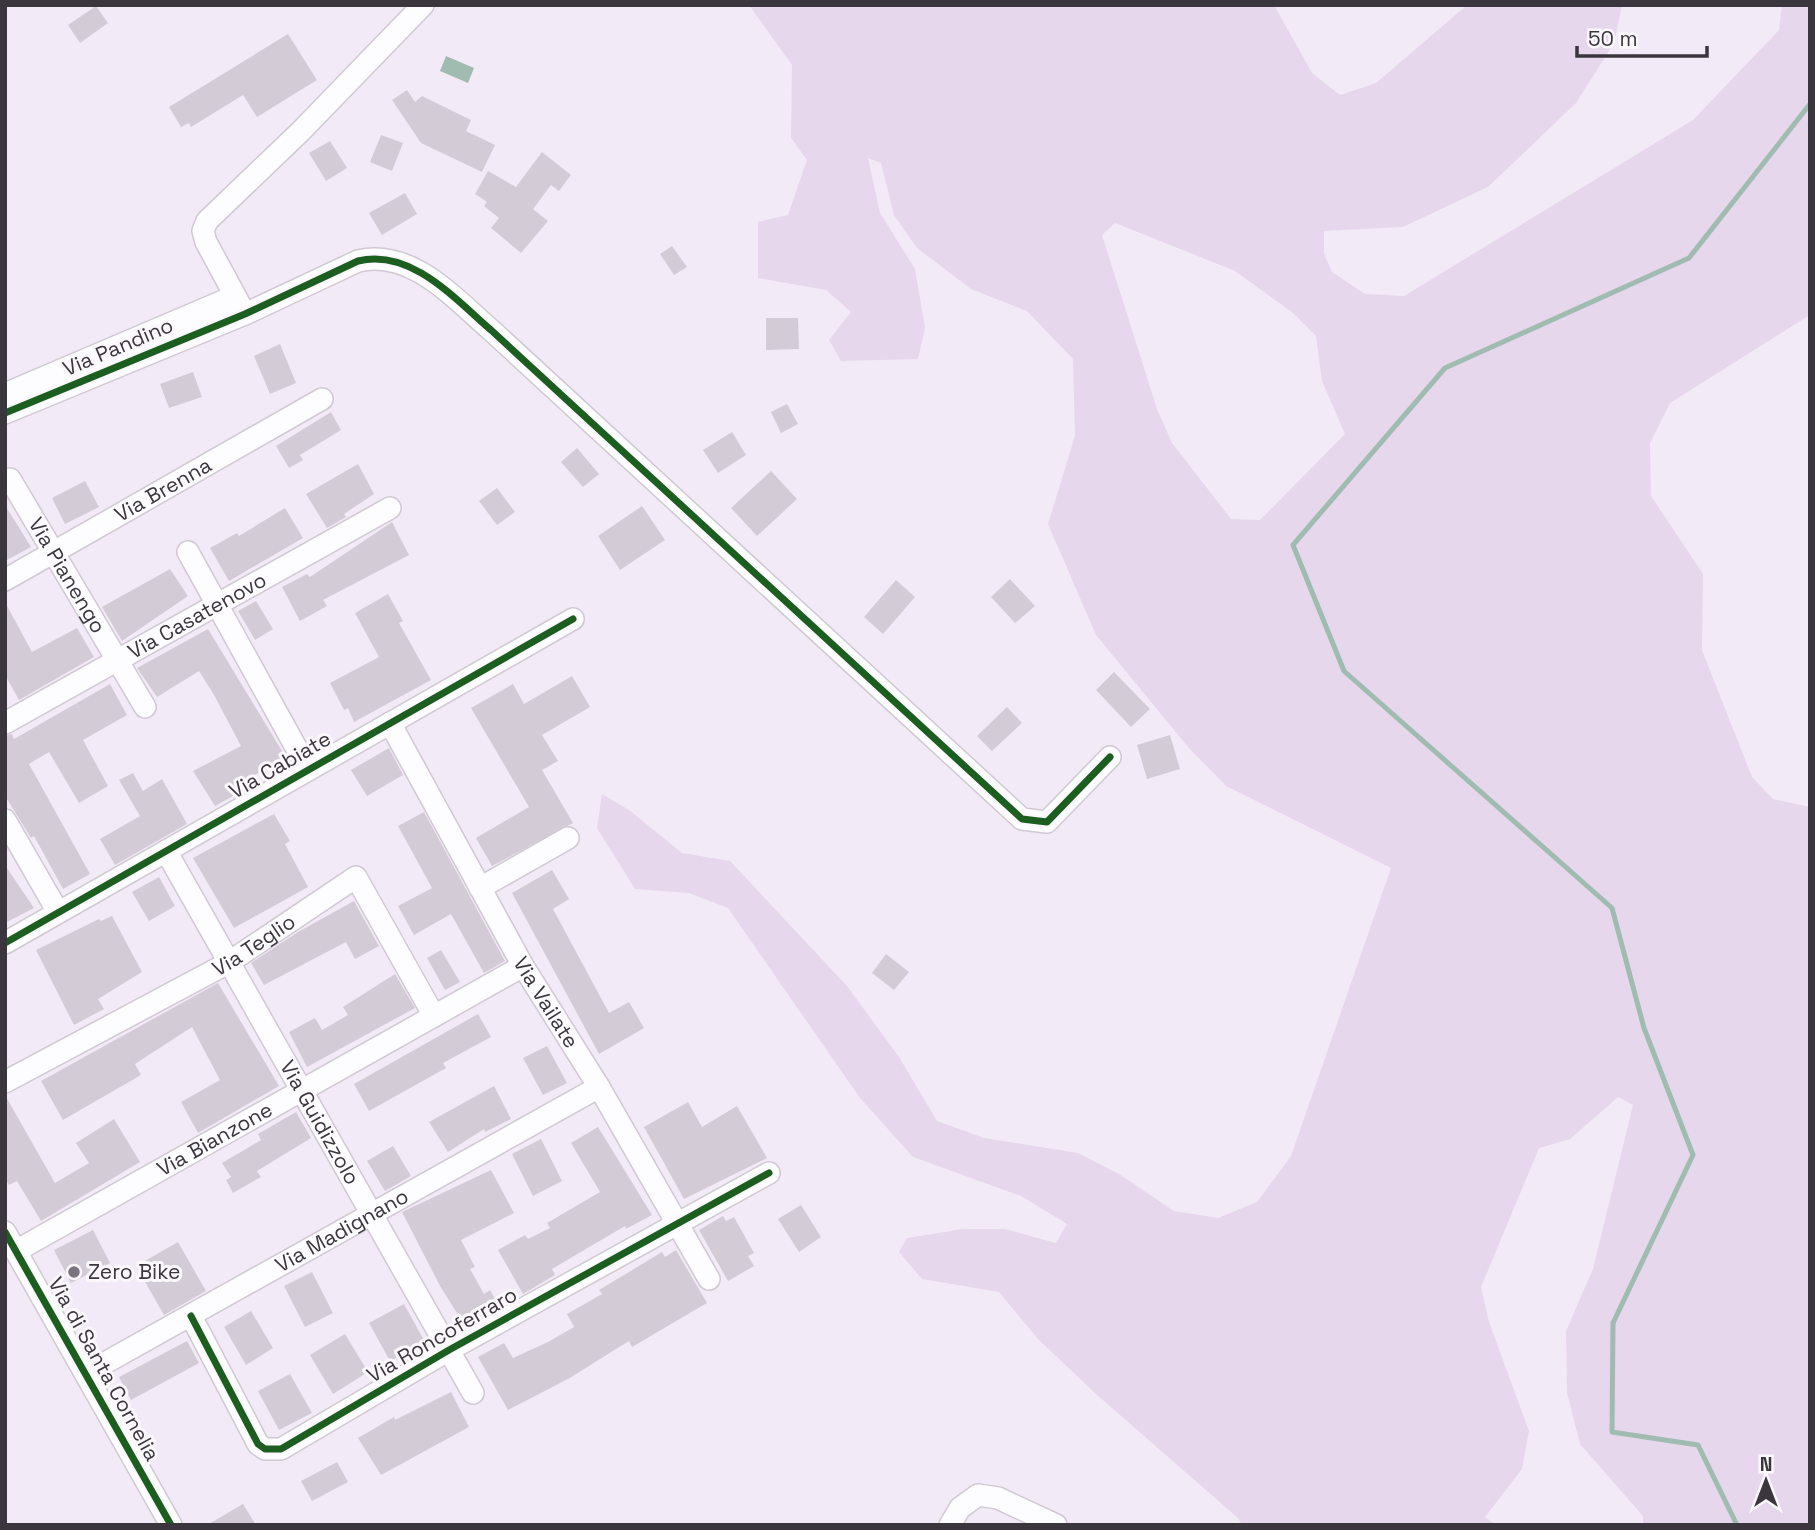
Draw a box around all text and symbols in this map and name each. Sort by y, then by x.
scale bar [1577,14,1706,58]
text: 50 m [1588,25,1638,52]
street label: Via Pandino [58,311,177,382]
street label: Via Brenna [109,451,216,528]
street label: Via Pianengo [23,512,112,638]
street label: Via Casatenovo [123,566,271,665]
street label: Via Cabiate [224,725,335,805]
street label: Via Teglio [207,908,300,982]
street label: Via Vailate [507,952,585,1053]
street label: Via Guidizzolo [274,1055,366,1189]
street label: Via Bianzone [152,1096,277,1182]
street label: Via Madignano [270,1182,413,1278]
place label: Zero Bike [88,1258,180,1285]
marker: Zero Bike [66,1264,82,1280]
street label: Via di Santa Cornelia [43,1272,166,1466]
street label: Via Roncoferraro [362,1281,522,1389]
north arrow [1731,1446,1801,1516]
text: N [1760,1452,1772,1477]

